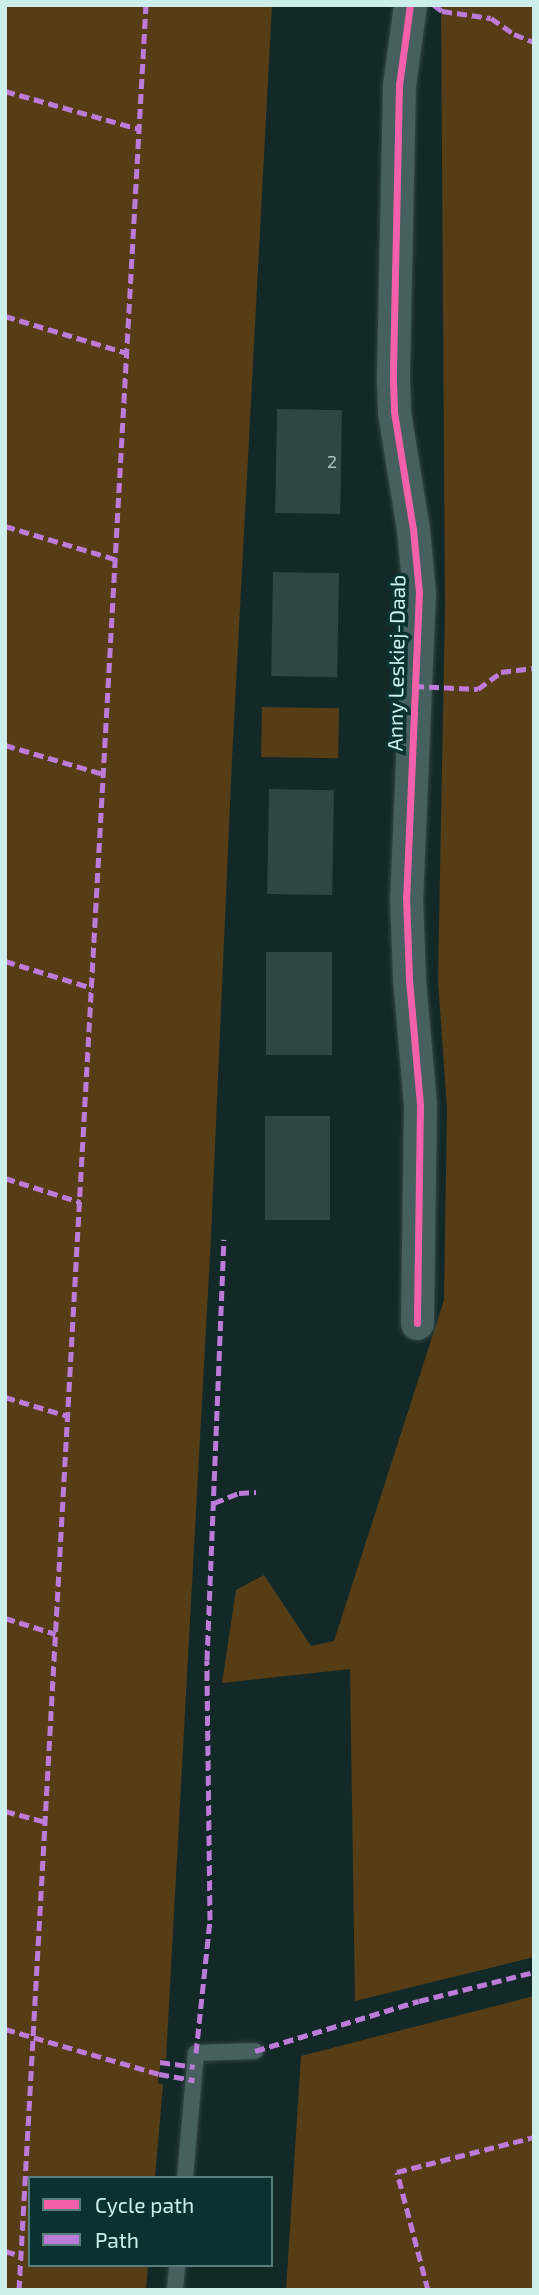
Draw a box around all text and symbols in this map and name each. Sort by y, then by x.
house number: 2 [327,450,337,472]
street label: Anny Leskiej-Daab [382,574,410,752]
legend [28,2176,273,2267]
text: Cycle path [95,2192,194,2217]
text: Path [95,2227,139,2252]

